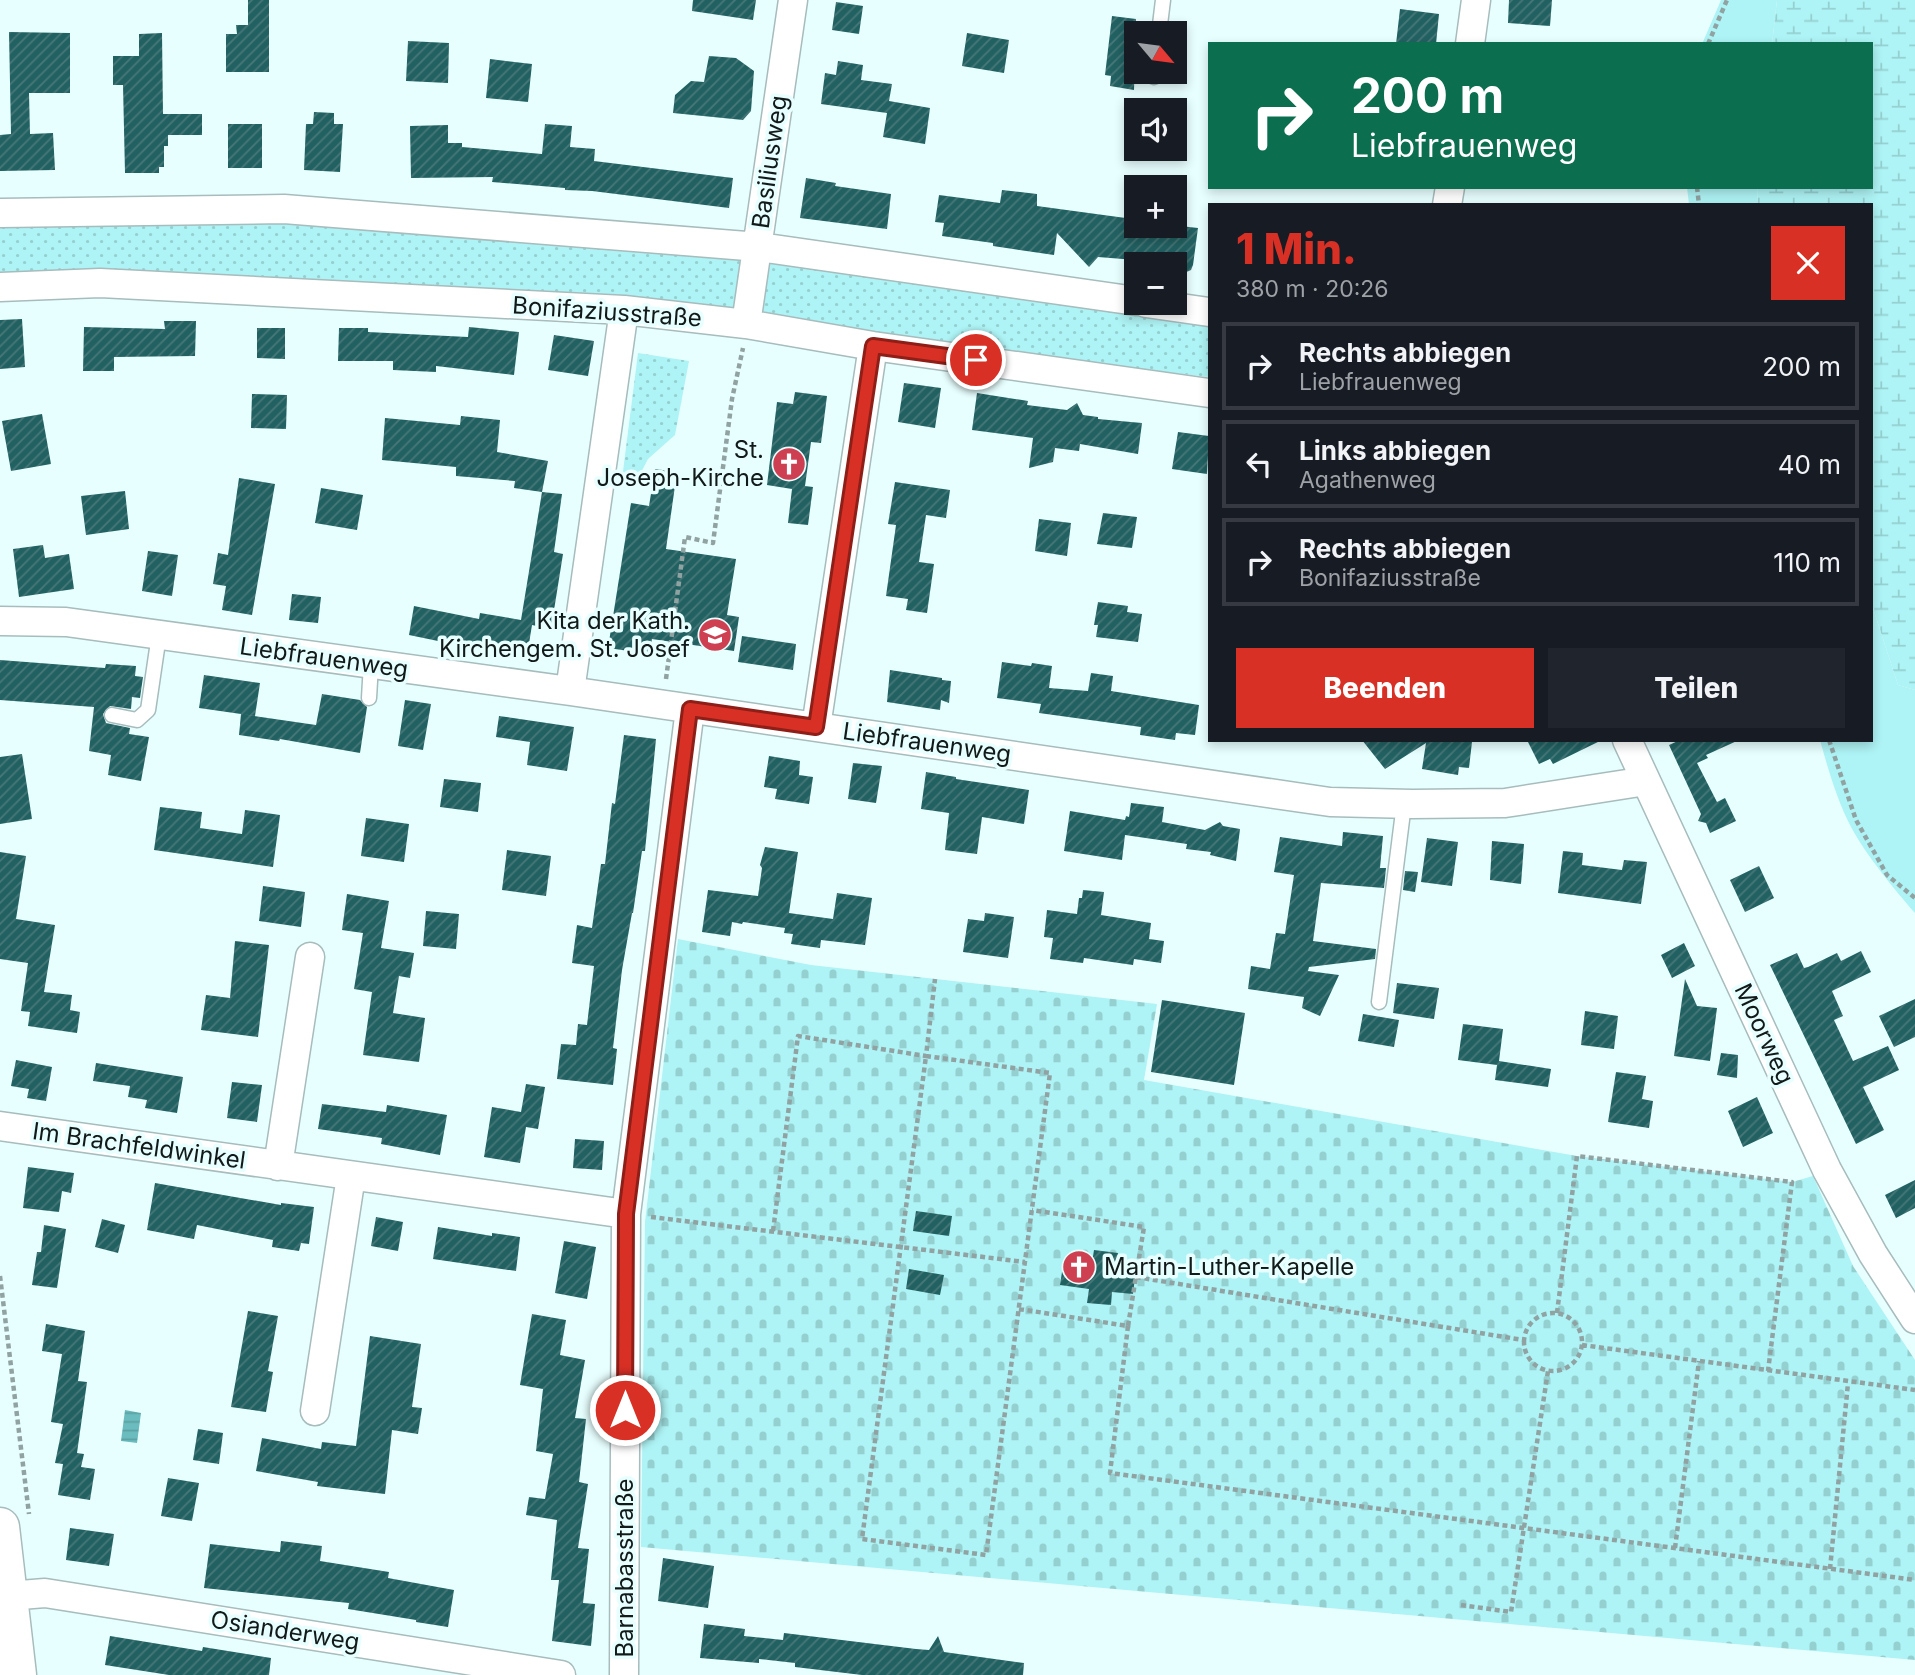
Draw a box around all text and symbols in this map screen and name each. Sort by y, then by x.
north arrow [1124,21,1186,84]
map controls [1124,21,1187,315]
text: 200 m [1351,66,1504,125]
icon: right [1236,70,1327,161]
street label: Basiliusweg [746,94,793,230]
button: sound [1124,98,1187,161]
text: Liebfrauenweg [1351,126,1577,165]
button: + [1124,175,1187,238]
text: 1 Min. [1236,223,1357,274]
button: close [1771,226,1845,300]
button: − [1124,252,1187,315]
text: 380 m · 20:26 [1236,275,1389,303]
street label: Bonifaziusstraße [511,290,703,333]
pin [946,330,1006,390]
text: Rechts abbiegen [1299,337,1511,368]
icon: arrive [957,341,995,379]
icon: right [1240,347,1278,385]
text: 200 m [1762,351,1841,382]
text: Liebfrauenweg [1299,368,1462,396]
place label: St. Joseph-Kirche [596,435,764,492]
text: Links abbiegen [1299,435,1491,466]
church icon: St. Joseph-Kirche [770,445,808,483]
icon: left [1240,445,1278,483]
text: 40 m [1778,449,1841,480]
text: Agathenweg [1299,466,1436,494]
text: Rechts abbiegen [1299,533,1511,564]
icon: right [1240,543,1278,581]
text: 110 m [1773,547,1841,578]
text: Bonifaziusstraße [1299,564,1481,592]
place label: Kita der Kath. Kirchengem. St. Josef [439,606,690,663]
school or university icon: Kita der Kath. Kirchengem. St. Josef [696,616,734,654]
street label: Liebfrauenweg [238,631,410,684]
button: Beenden [1236,648,1534,728]
button: Teilen [1548,648,1845,728]
street label: Liebfrauenweg [841,716,1013,769]
street label: Moorweg [1729,979,1800,1089]
street label: Im Brachfeldwinkel [31,1116,248,1175]
church icon: Martin-Luther-Kapelle [1060,1248,1098,1286]
place label: Martin-Luther-Kapelle [1104,1252,1354,1281]
position arrow [588,1373,662,1447]
street label: Barnabasstraße [610,1478,639,1658]
street label: Osianderweg [209,1604,362,1657]

